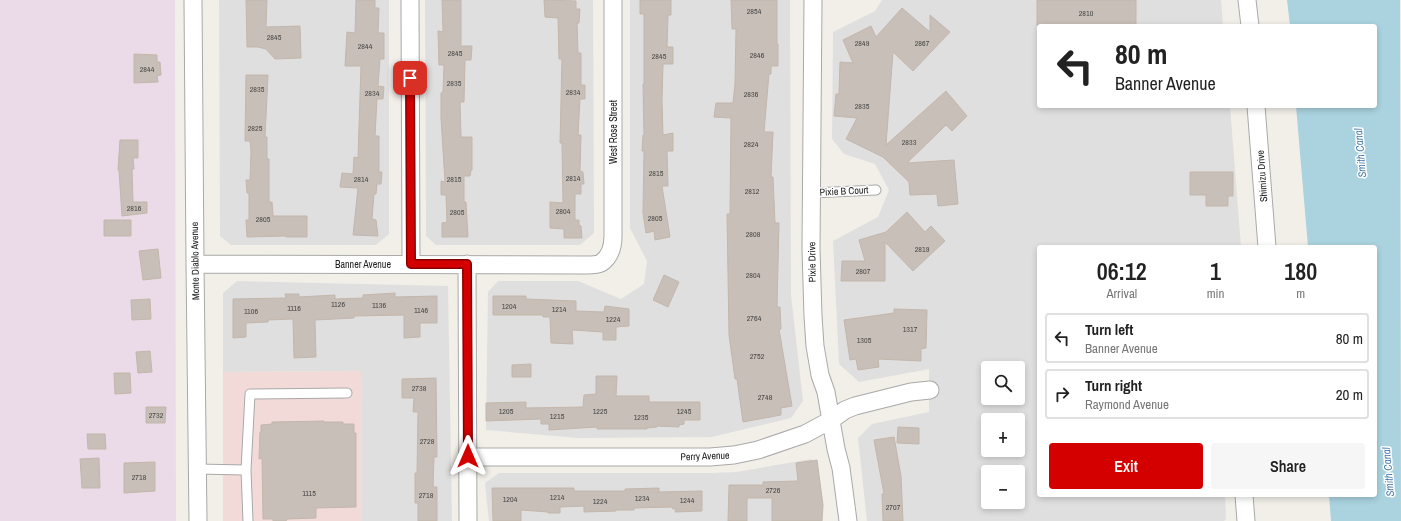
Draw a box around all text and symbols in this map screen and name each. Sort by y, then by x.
house number: 2854 [747,6,762,16]
house number: 2810 [1079,8,1094,18]
house number: 2845 [267,32,282,42]
text: 80 m [1115,35,1167,73]
house number: 2849 [855,38,870,48]
house number: 2867 [915,38,930,48]
icon: left [1049,40,1101,92]
house number: 2844 [358,41,373,51]
house number: 2845 [448,48,463,58]
house number: 2846 [750,50,765,60]
house number: 2845 [652,51,667,61]
pin [393,61,427,95]
house number: 2844 [140,64,155,74]
icon: arrive [399,67,421,89]
text: Banner Avenue [1115,71,1216,96]
house number: 2835 [447,78,462,88]
house number: 2835 [250,84,265,94]
house number: 2834 [566,87,581,97]
house number: 2834 [365,88,380,98]
house number: 2836 [744,89,759,99]
street label: West Rose Street [607,99,620,164]
house number: 2835 [855,101,870,111]
house number: 2825 [248,123,263,133]
water label: Smith Canal [1351,127,1369,178]
house number: 2833 [902,137,917,147]
house number: 2824 [744,139,759,149]
street label: Shimizu Drive [1254,149,1270,202]
house number: 2815 [649,168,664,178]
house number: 2814 [566,173,581,183]
house number: 2814 [354,174,369,184]
house number: 2815 [447,174,462,184]
street label: Pixie B Court [819,183,869,199]
house number: 2812 [745,186,760,196]
house number: 2816 [127,203,142,213]
house number: 2804 [556,206,571,216]
house number: 2805 [450,207,465,217]
house number: 2805 [648,213,663,223]
house number: 2805 [256,214,271,224]
street label: Monte Diablo Avenue [188,221,202,300]
house number: 2808 [746,229,761,239]
street label: Pixie Drive [805,241,819,282]
house number: 2819 [915,244,930,254]
text: 06:12 [1097,255,1147,287]
text: 1 [1210,255,1221,287]
text: 180 [1284,255,1317,287]
street label: Banner Avenue [335,258,391,271]
house number: 2807 [856,266,871,276]
house number: 2804 [746,270,761,280]
text: Arrival [1106,285,1137,302]
text: min [1207,285,1224,302]
text: m [1296,285,1305,302]
house number: 1126 [331,299,345,309]
house number: 1136 [372,300,386,310]
house number: 1204 [502,301,517,311]
house number: 1116 [287,303,301,313]
house number: 1214 [552,304,567,314]
house number: 1146 [414,305,428,315]
house number: 1106 [244,306,258,316]
house number: 2764 [747,313,762,323]
house number: 1224 [606,314,621,324]
text: Turn left [1085,319,1133,340]
house number: 1317 [903,324,918,334]
icon: left [1051,327,1073,349]
text: 80 m [1336,328,1363,349]
house number: 1305 [857,335,872,345]
text: Banner Avenue [1085,340,1158,357]
house number: 2752 [750,351,765,361]
map controls [981,361,1025,509]
button: search [981,361,1025,405]
text: Turn right [1085,375,1142,396]
house number: 2738 [412,383,427,393]
icon: right [1051,383,1073,405]
text: 20 m [1336,384,1363,405]
house number: 2748 [758,392,773,402]
text: Raymond Avenue [1085,396,1169,413]
house number: 1205 [499,406,514,416]
house number: 1225 [593,406,608,416]
house number: 1245 [677,406,692,416]
house number: 2732 [149,410,164,420]
house number: 1215 [550,411,565,421]
house number: 1235 [634,412,649,422]
button: + [981,413,1025,457]
position arrow [447,435,489,477]
house number: 2728 [420,436,435,446]
button: Exit [1049,443,1203,489]
button: Share [1211,443,1365,489]
water label: Smith Canal [1379,446,1397,497]
street label: Perry Avenue [680,449,730,463]
button: − [981,465,1025,509]
house number: 2718 [132,472,147,482]
house number: 2726 [766,485,781,495]
house number: 1115 [302,488,316,498]
house number: 2718 [419,490,434,500]
house number: 1214 [550,492,565,502]
house number: 1234 [635,493,650,503]
house number: 1204 [503,494,518,504]
house number: 1244 [680,495,695,505]
house number: 1224 [593,496,608,506]
house number: 2707 [886,502,901,512]

